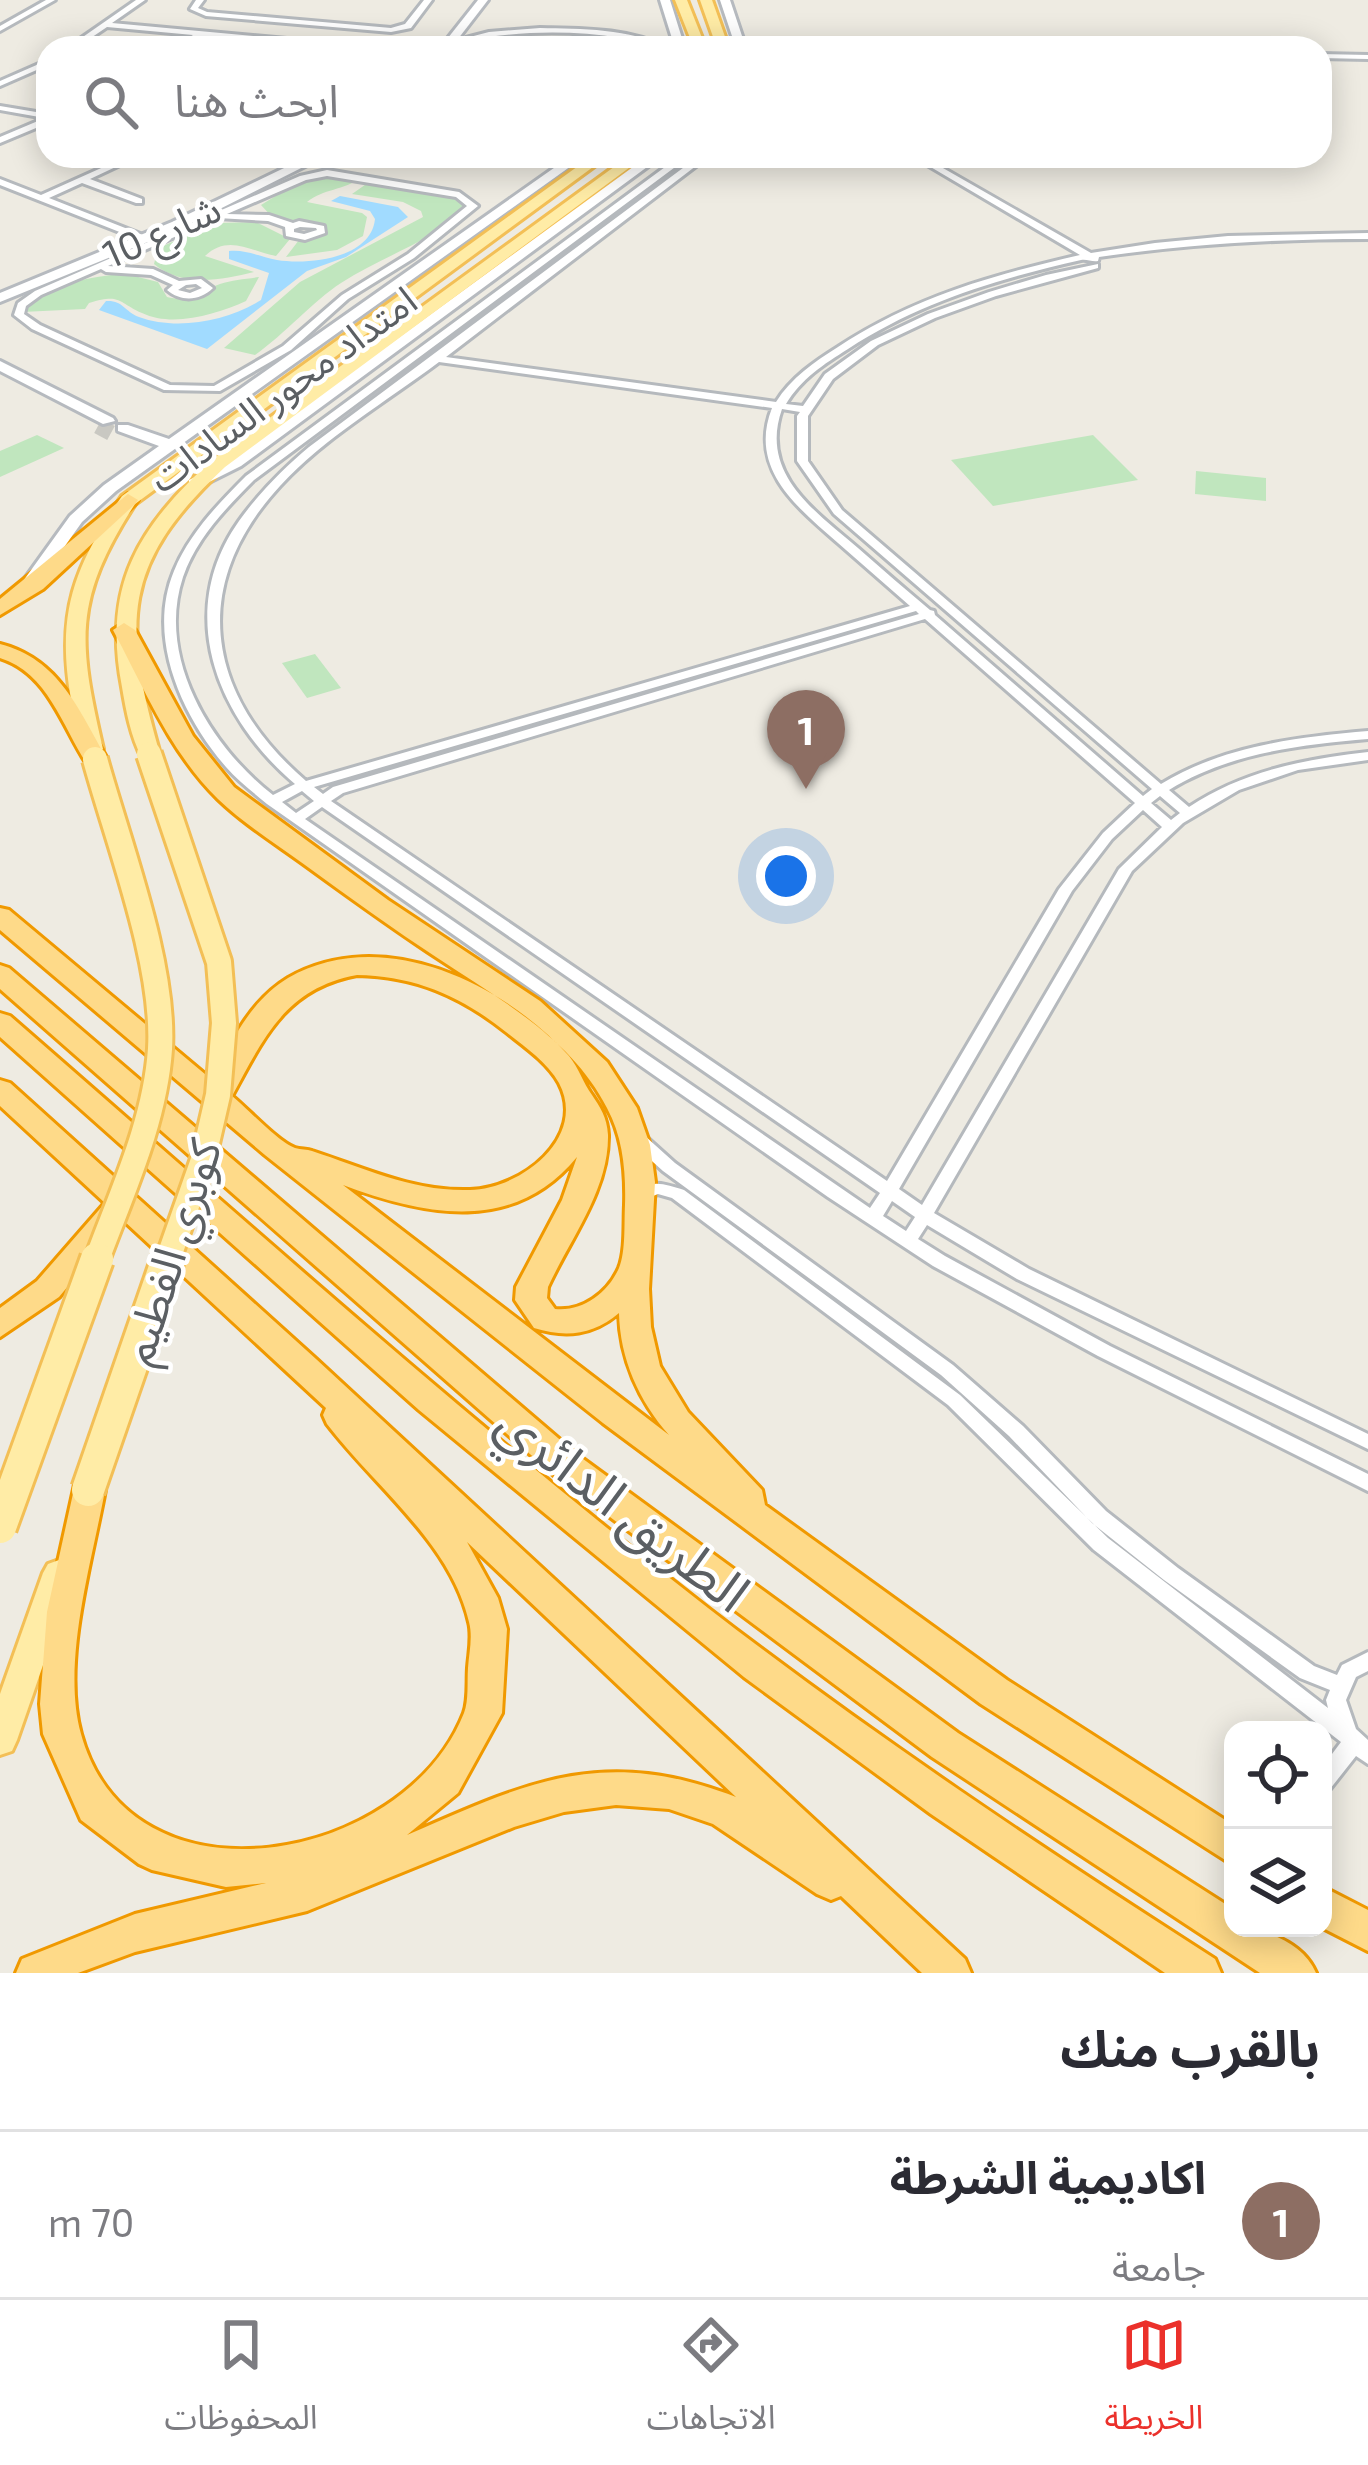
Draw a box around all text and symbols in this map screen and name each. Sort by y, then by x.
search box [36,36,1332,168]
icon: search [78,69,144,135]
text: ابحث هنا [174,72,339,126]
street label: شارع 10 [95,183,230,283]
street label: امتداد محور السادات [139,275,425,502]
pin: 1 [767,690,845,789]
your location [756,846,816,906]
street label: كوبري الفطيم [107,1132,240,1373]
street label: الطريق الدائري [479,1386,764,1633]
map controls [1224,1721,1332,1937]
button: locate [1224,1721,1332,1829]
button: layers [1224,1829,1332,1937]
text: بالقرب منك [1060,2016,1320,2077]
text: اكاديمية الشرطة [890,2149,1206,2203]
text: 70 m [48,2198,134,2245]
text: 1 [1273,2198,1289,2245]
text: جامعة [1112,2242,1206,2289]
tab: المحفوظات [165,2312,318,2453]
tab: الاتجاهات [647,2312,776,2453]
tab: الخريطة [1105,2312,1203,2453]

